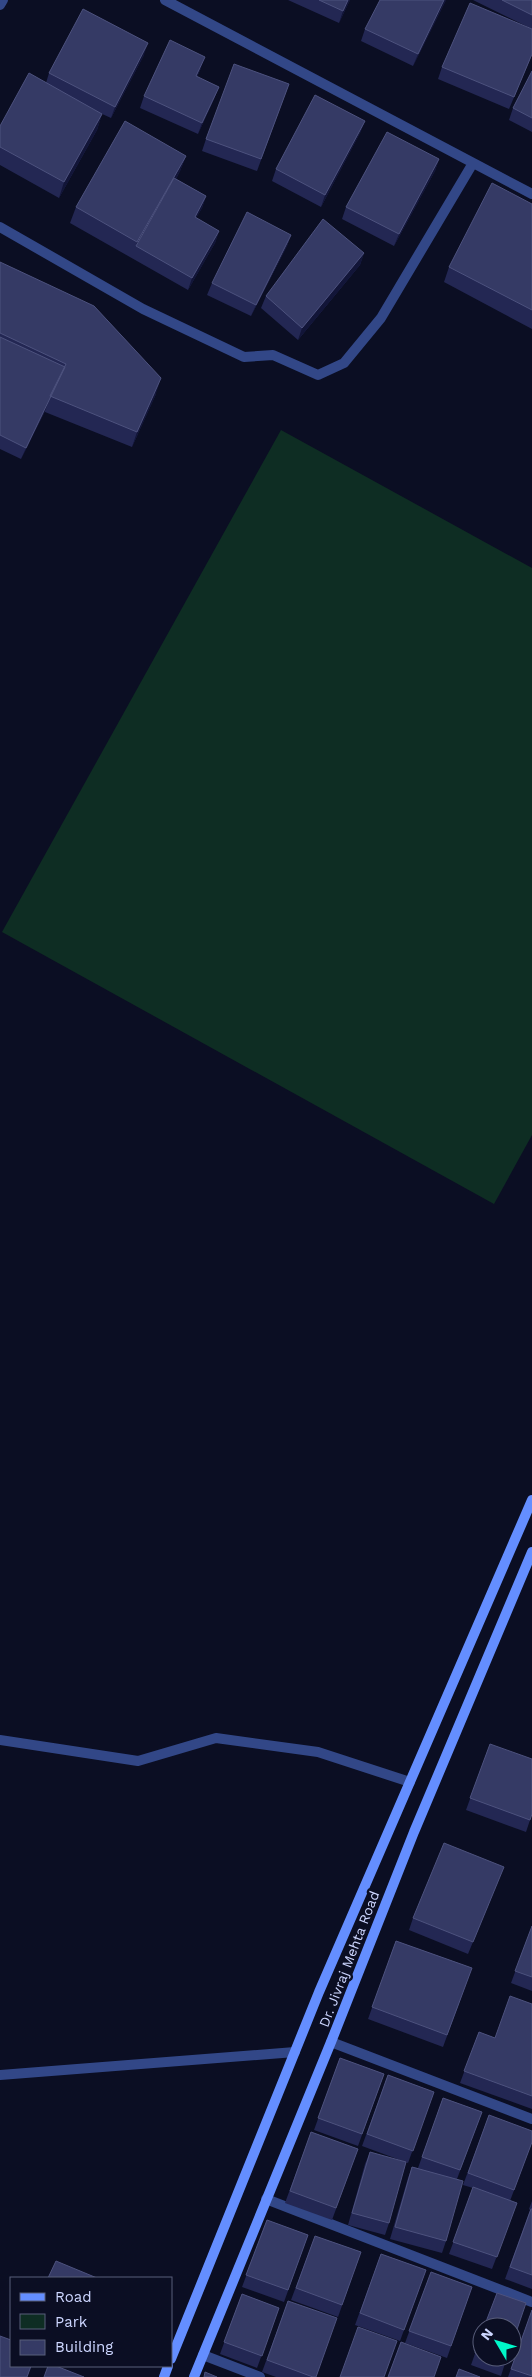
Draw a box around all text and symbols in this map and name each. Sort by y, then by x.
street label: Dr. Jivraj Mehta Road [316,1889,382,2029]
legend [10,2277,172,2367]
text: Road [55,2288,92,2306]
text: Park [55,2313,88,2331]
north arrow [472,2317,522,2367]
text: N [477,2325,496,2343]
text: Building [55,2338,113,2356]

